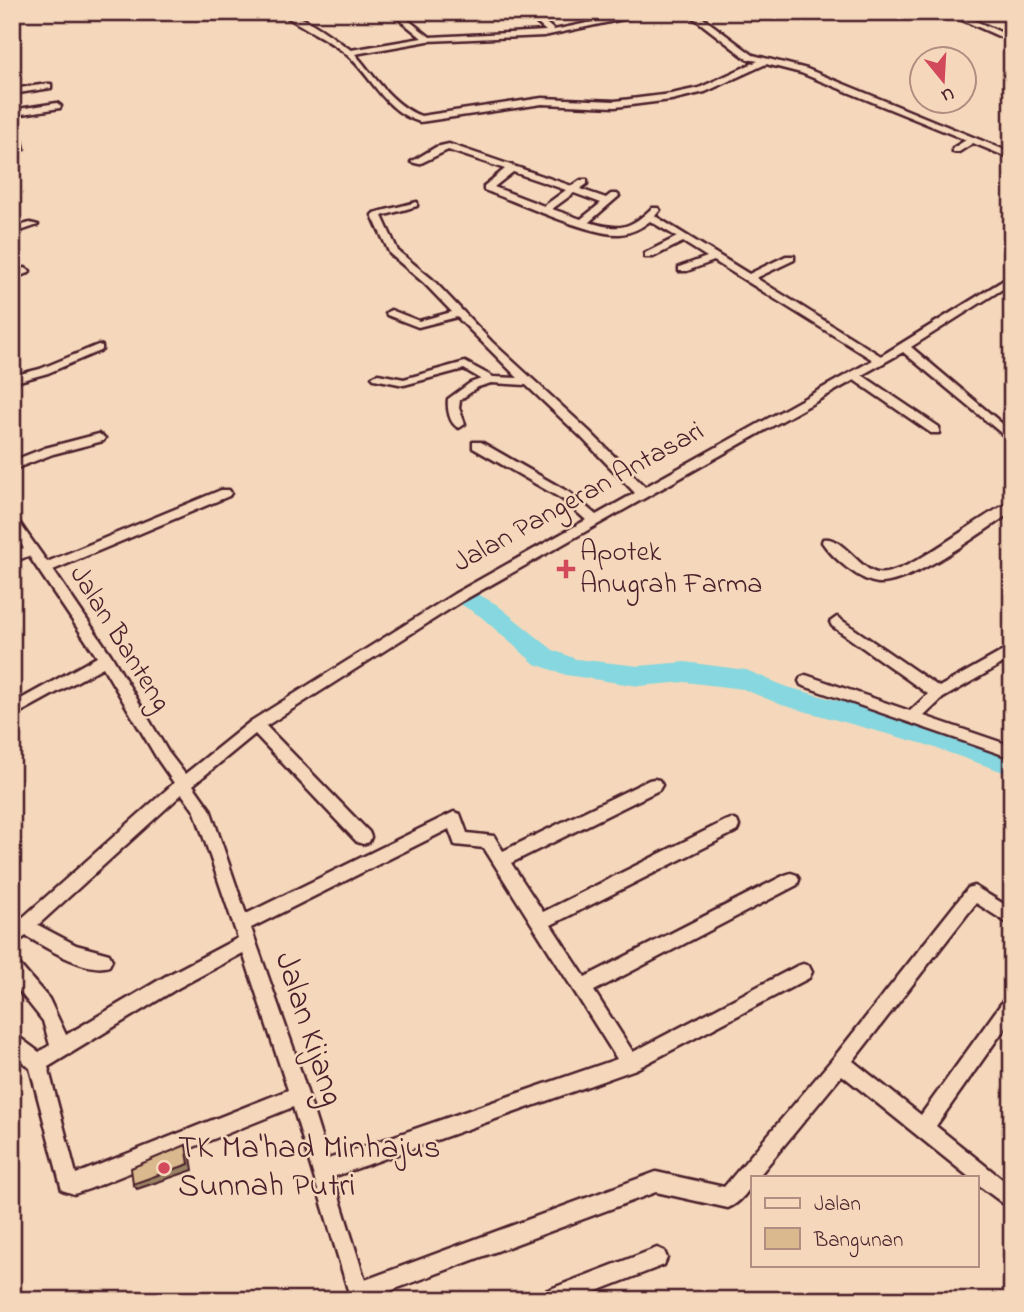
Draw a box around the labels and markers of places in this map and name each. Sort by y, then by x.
place label: Apotek Anugrah Farma [580,533,762,606]
marker: Apotek Anugrah Farma [558,561,574,577]
place label: TK Ma'had Minhajus Sunnah Putri [178,1125,441,1211]
marker: TK Ma'had Minhajus Sunnah Putri [156,1160,172,1176]

